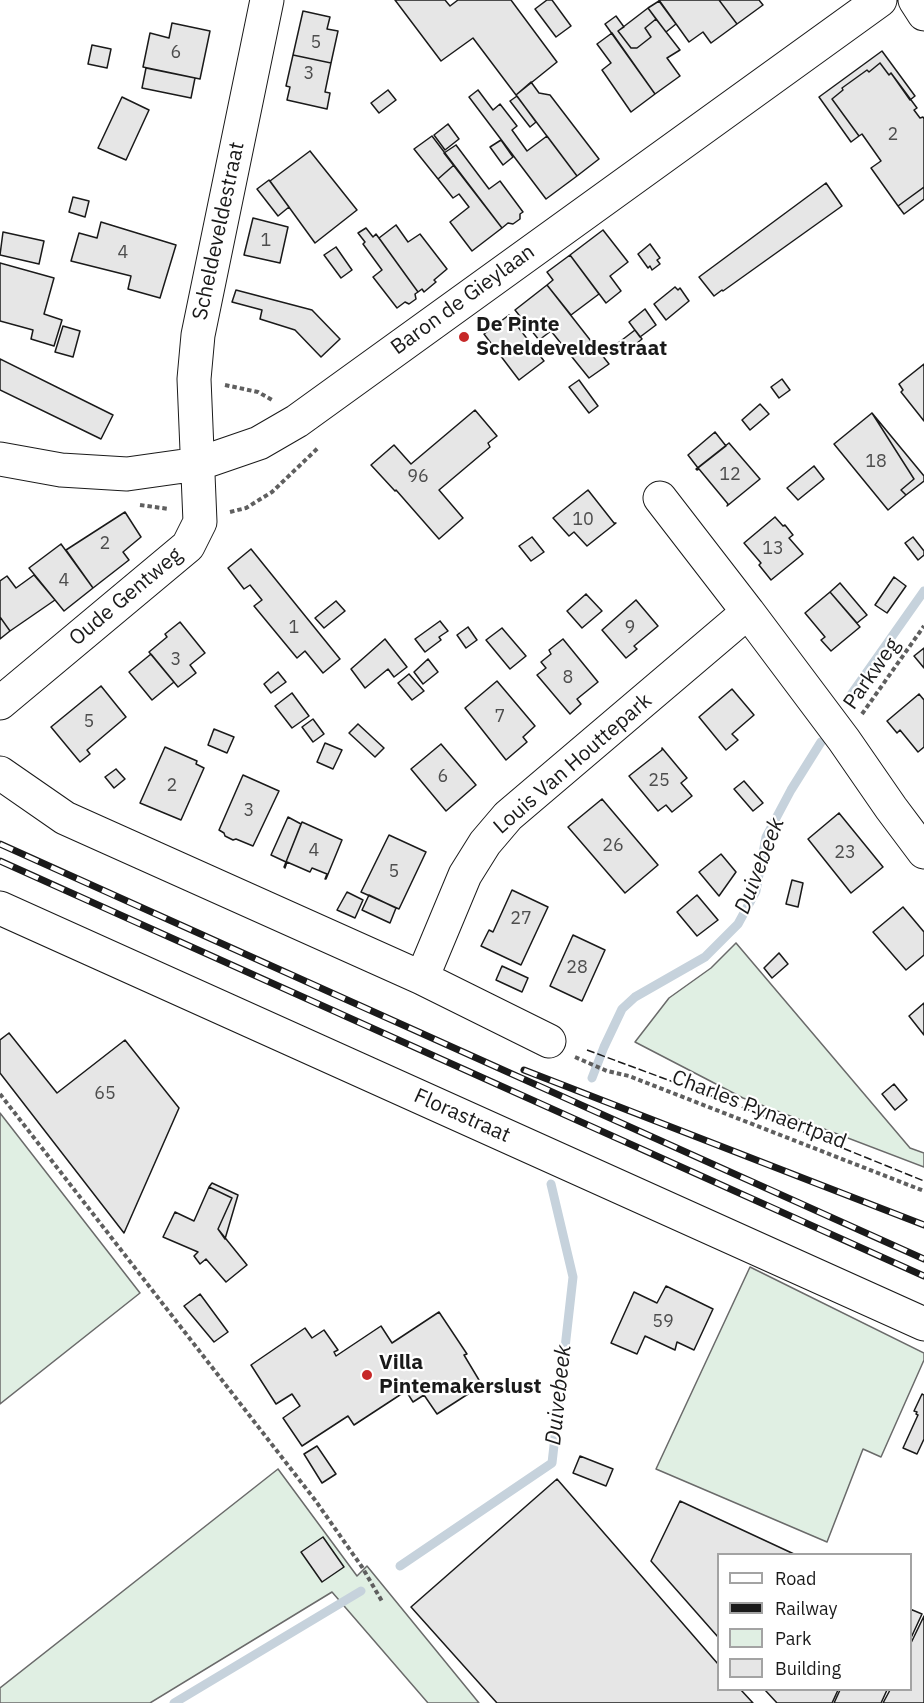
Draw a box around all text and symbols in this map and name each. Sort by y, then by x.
house number: 5 [311,32,321,54]
house number: 6 [171,42,181,64]
house number: 3 [304,63,314,85]
house number: 2 [888,124,898,146]
street label: Scheldeveldestraat [188,140,250,322]
house number: 1 [261,230,271,252]
street label: Baron de Gieylaan [386,239,540,361]
house number: 4 [118,242,128,264]
place label: De Pinte Scheldeveldestraat [476,312,667,362]
marker: De Pinte Scheldeveldestraat [457,330,471,344]
house number: 18 [865,451,887,473]
house number: 12 [719,464,741,486]
house number: 96 [407,466,429,488]
house number: 10 [572,509,594,531]
house number: 2 [100,533,110,555]
house number: 13 [762,538,784,560]
street label: Oude Gentweg [64,543,188,651]
house number: 4 [59,570,69,592]
house number: 1 [289,617,299,639]
house number: 9 [625,617,635,639]
street label: Parkweg [838,634,906,714]
house number: 3 [171,649,181,671]
house number: 8 [563,667,573,689]
street label: Louis Van Houttepark [489,688,657,840]
house number: 7 [495,706,505,728]
house number: 5 [84,711,94,733]
house number: 6 [438,766,448,788]
house number: 25 [648,770,670,792]
house number: 2 [167,775,177,797]
house number: 3 [244,800,254,822]
water label: Duivebeek [730,814,790,918]
house number: 26 [602,835,624,857]
house number: 4 [309,840,319,862]
house number: 23 [834,842,856,864]
house number: 5 [389,861,399,883]
house number: 27 [510,908,532,930]
house number: 28 [566,957,588,979]
street label: Charles Pynaertpad [668,1065,850,1155]
house number: 65 [94,1083,116,1105]
street label: Florastraat [410,1084,514,1148]
house number: 59 [652,1311,674,1333]
water label: Duivebeek [541,1344,577,1446]
place label: Villa Pintemakerslust [379,1350,542,1400]
marker: Villa Pintemakerslust [360,1368,374,1382]
legend [717,1553,912,1691]
text: Road [775,1567,816,1590]
text: Railway [775,1597,837,1620]
text: Park [775,1627,811,1650]
text: Building [775,1657,841,1680]

